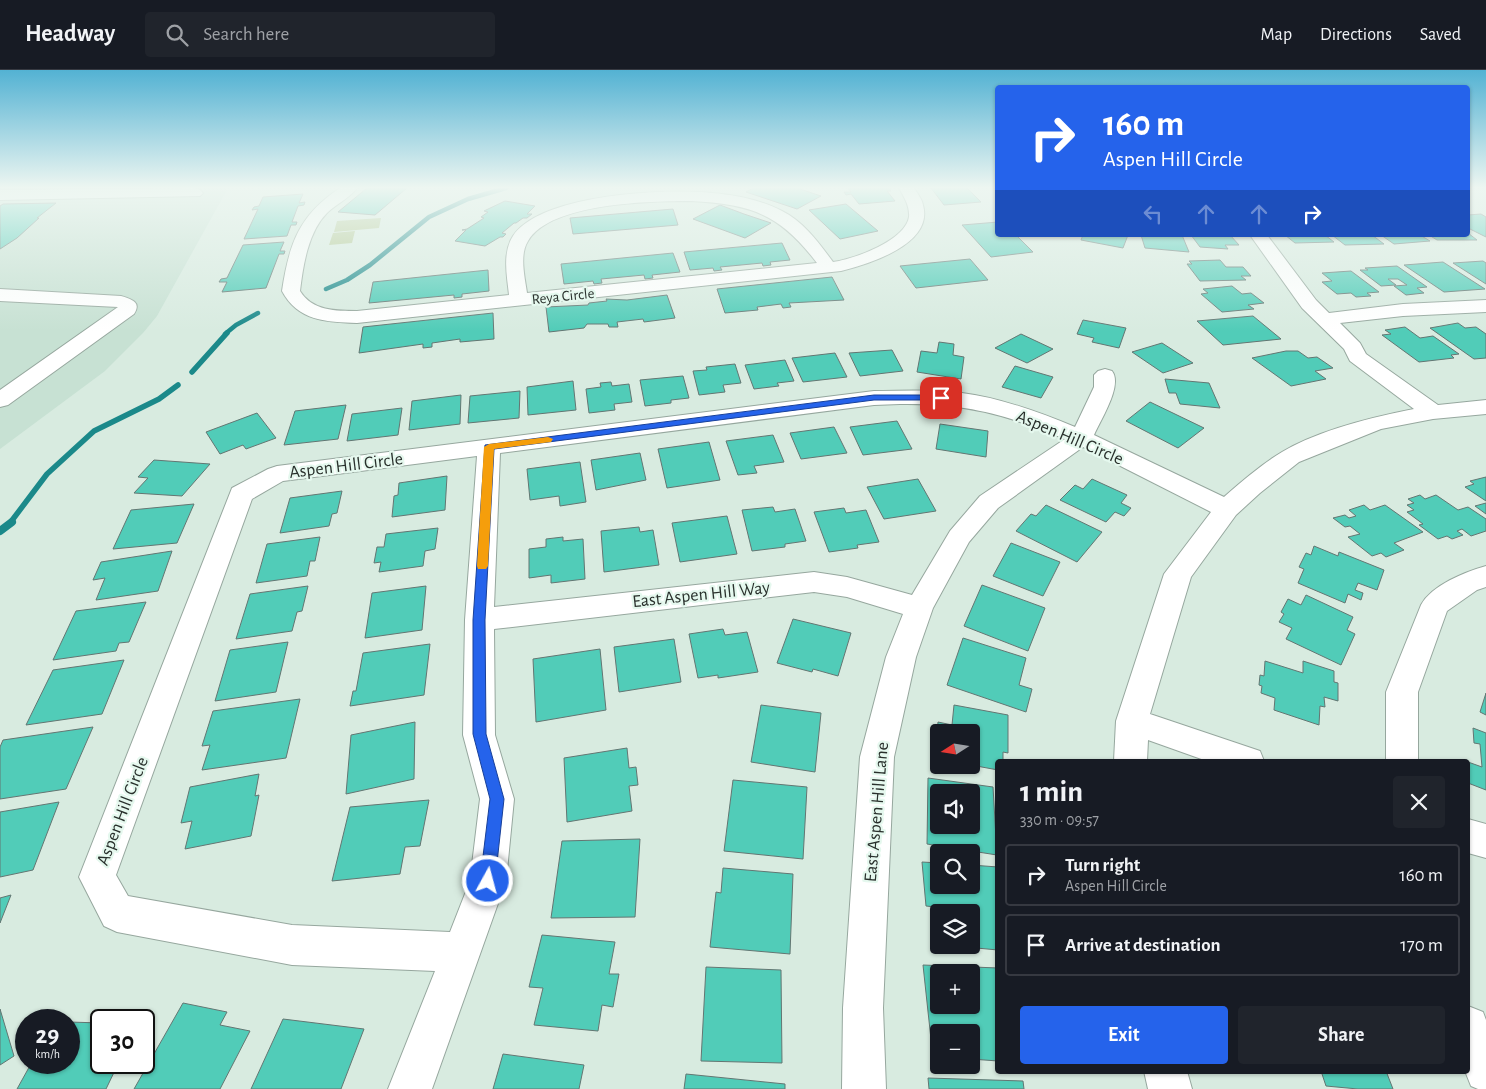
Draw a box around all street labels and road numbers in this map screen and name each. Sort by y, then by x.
street label: Reya Circle [531,286,595,307]
street label: Aspen Hill Circle [1013,407,1126,469]
street label: Aspen Hill Circle [288,450,404,482]
street label: East Aspen Hill Way [631,579,771,611]
street label: East Aspen Hill Lane [862,741,892,883]
street label: Aspen Hill Circle [94,755,152,868]

